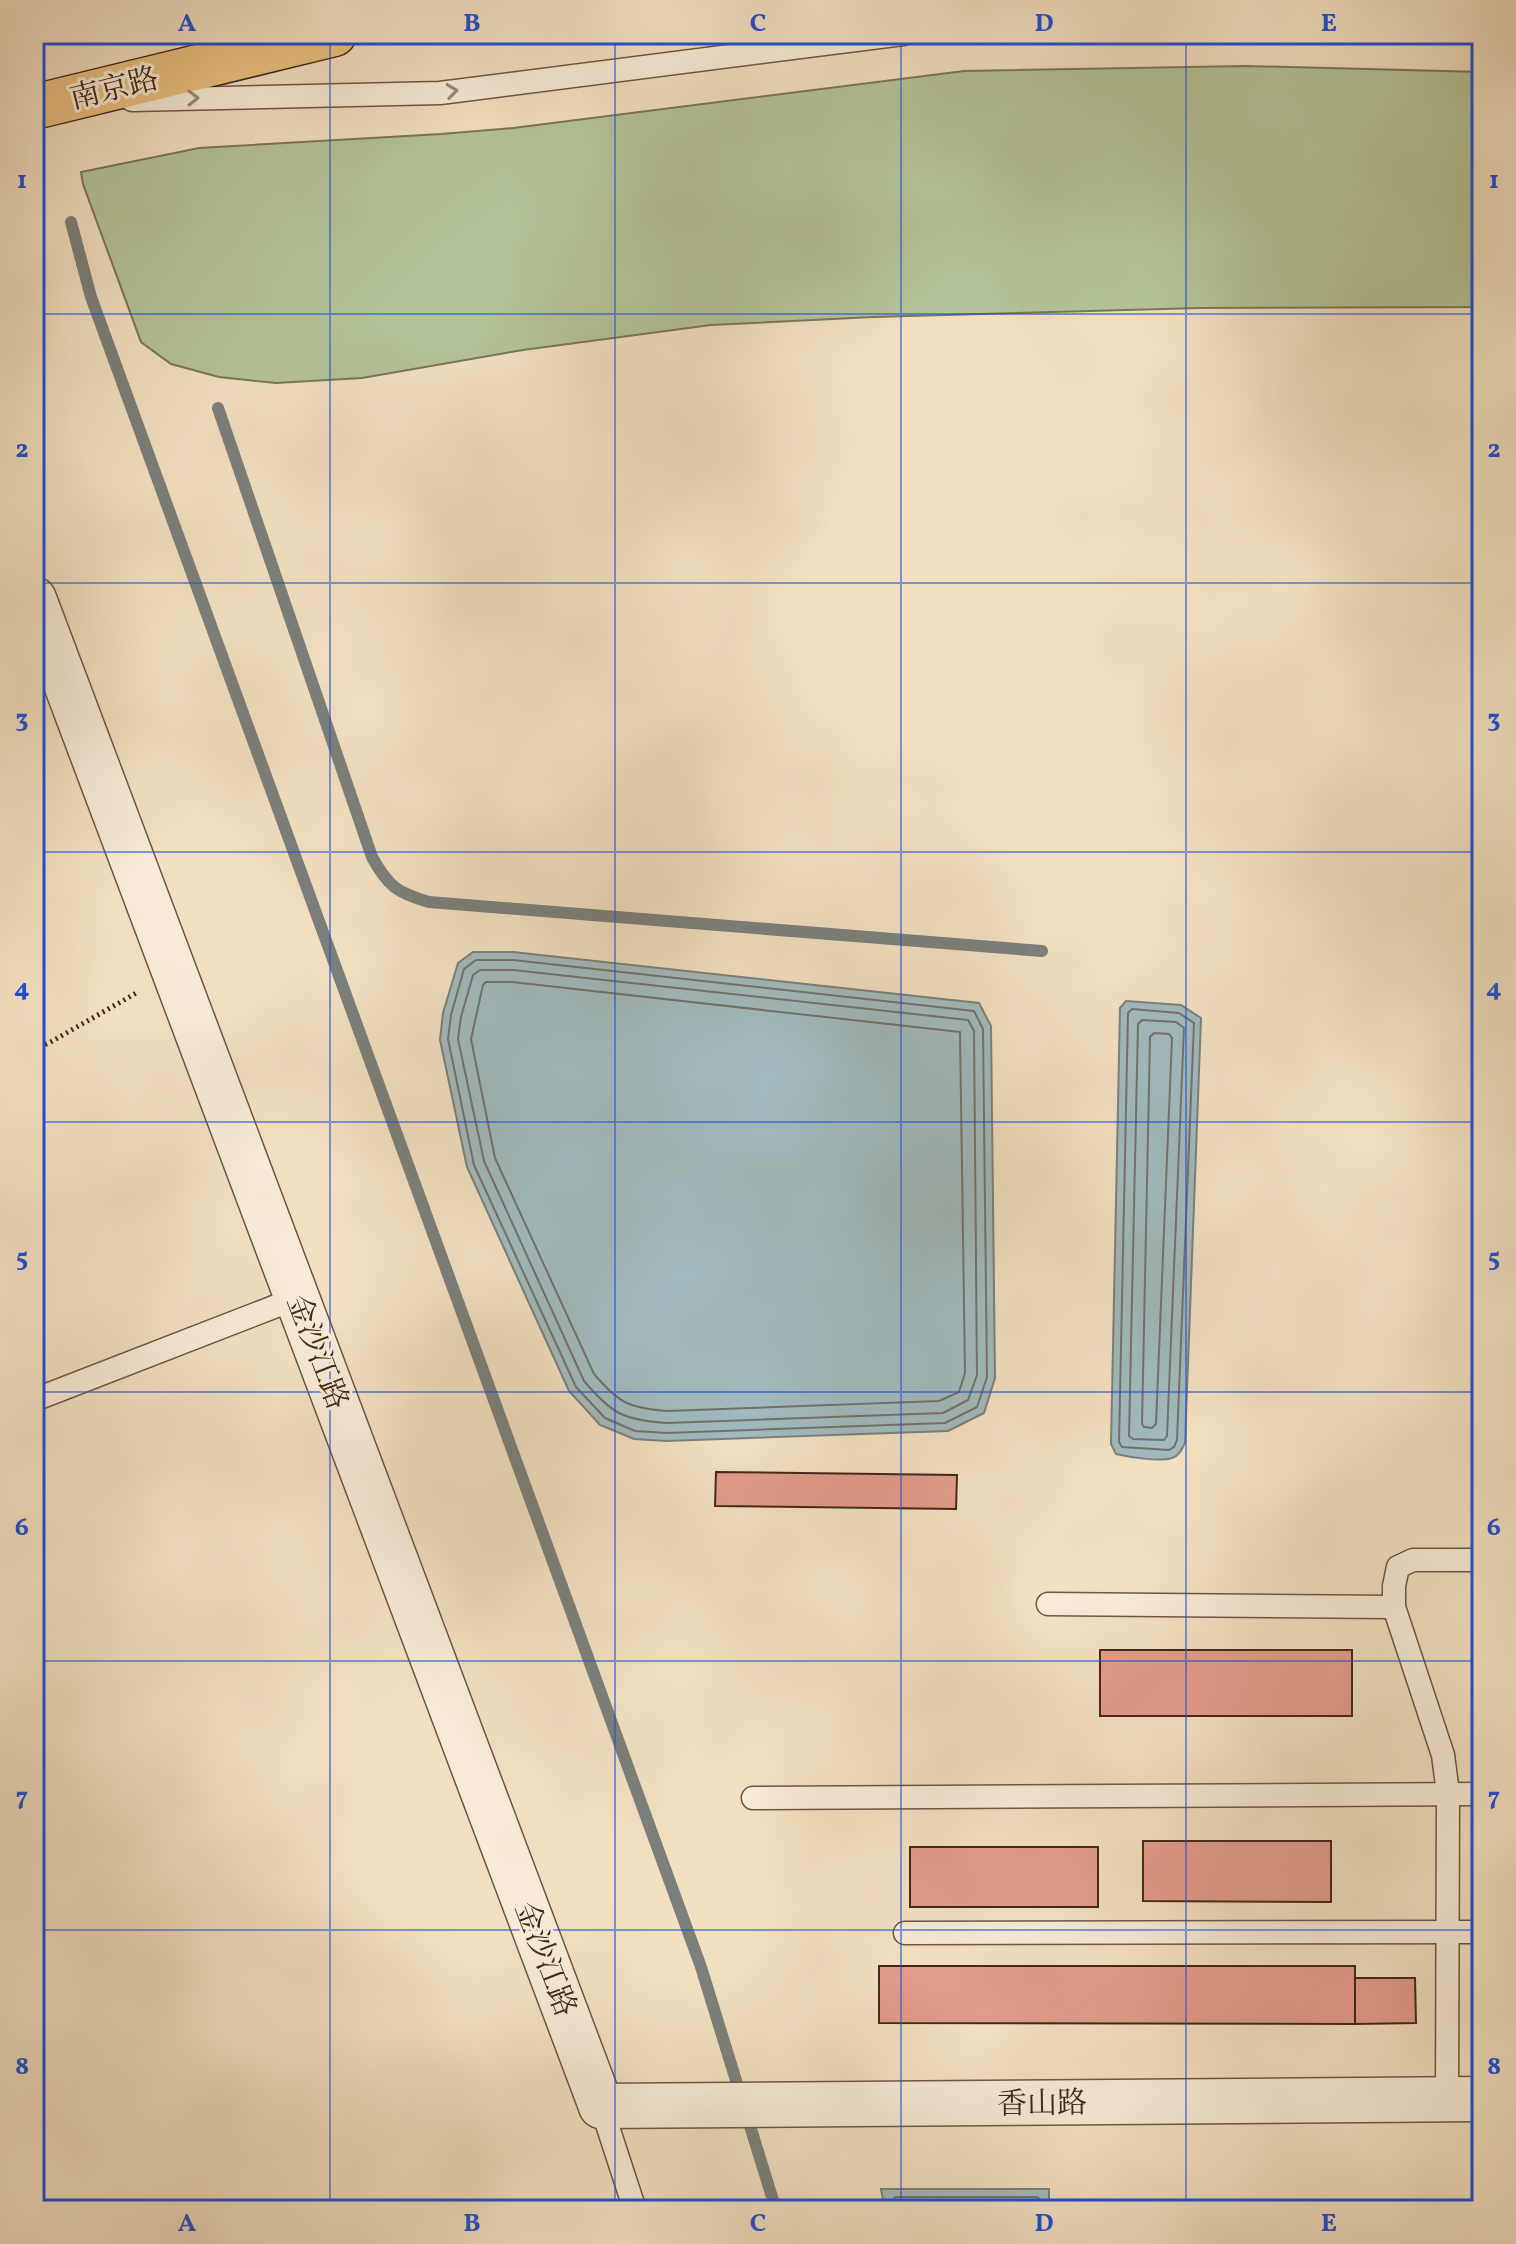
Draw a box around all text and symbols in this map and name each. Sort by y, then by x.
text: A [178,6,197,42]
text: B [463,6,481,42]
text: C [750,6,766,42]
text: D [1034,6,1054,42]
text: E [1321,6,1337,42]
street label: 南京路 [66,59,163,121]
one-way arrow [446,83,459,100]
one-way arrow [187,90,200,107]
text: 1 [17,163,27,199]
text: 1 [1489,163,1499,199]
text: 2 [15,432,29,468]
text: 2 [1487,432,1501,468]
text: 3 [15,702,29,738]
text: 3 [1487,702,1501,738]
text: 4 [14,971,30,1007]
text: 4 [1486,971,1502,1007]
text: 5 [16,1241,28,1277]
text: 5 [1488,1241,1500,1277]
street label: 金沙江路 [275,1289,357,1416]
text: 6 [15,1510,29,1546]
text: 6 [1487,1510,1501,1546]
text: 7 [16,1780,28,1816]
text: 7 [1488,1780,1500,1816]
street label: 金沙江路 [503,1896,585,2023]
text: 8 [15,2049,29,2085]
text: 8 [1487,2049,1501,2085]
street label: 香山路 [997,2083,1087,2127]
text: A [178,2206,197,2242]
text: B [463,2206,481,2242]
text: C [750,2206,766,2242]
text: D [1034,2206,1054,2242]
text: E [1321,2206,1337,2242]

